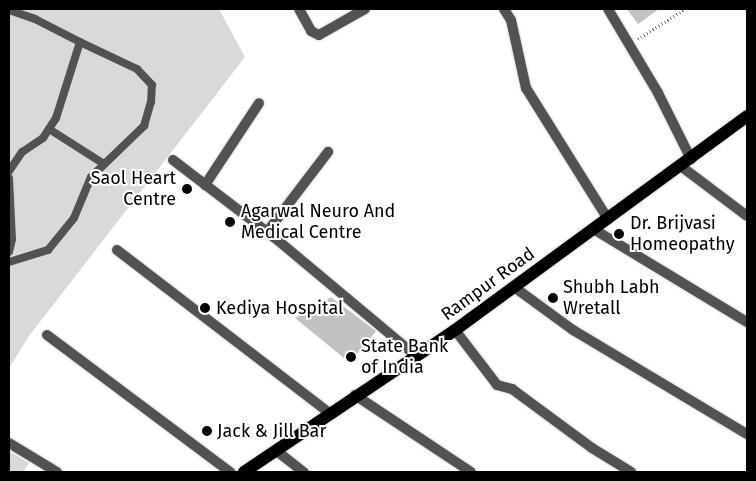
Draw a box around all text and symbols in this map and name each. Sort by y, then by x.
place label: Saol Heart Centre [91,168,176,210]
marker: Saol Heart Centre [180,182,194,196]
place label: Agarwal Neuro And Medical Centre [241,201,395,243]
place label: Dr. Brijvasi Homeopathy [630,213,735,255]
marker: Agarwal Neuro And Medical Centre [223,215,237,229]
marker: Dr. Brijvasi Homeopathy [612,227,626,241]
street label: Rampur Road [437,243,539,325]
place label: Shubh Labh Wretall [563,277,660,320]
marker: Shubh Labh Wretall [547,292,559,304]
place label: Kediya Hospital [216,297,343,319]
marker: Kediya Hospital [198,301,212,315]
place label: State Bank of India [361,336,448,378]
marker: State Bank of India [345,351,357,363]
place label: Jack & Jill Bar [217,420,326,442]
marker: Jack & Jill Bar [201,425,213,437]

